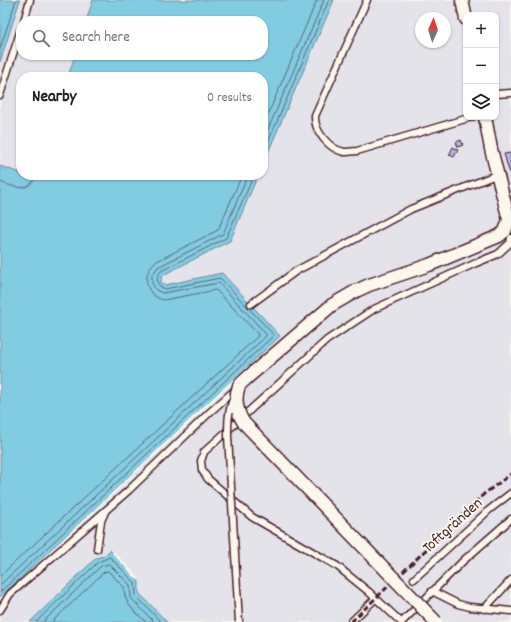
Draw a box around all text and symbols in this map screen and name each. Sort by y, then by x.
north arrow [415,12,451,48]
map controls [463,12,499,120]
button: + [463,12,499,48]
search box [16,16,268,60]
icon: search [30,27,52,49]
text: Search here [62,27,130,49]
button: − [463,48,499,84]
button: layers [463,84,499,120]
text: Nearby [32,86,76,110]
text: 0 results [207,89,252,108]
street label: Toftgränden [418,493,488,559]

